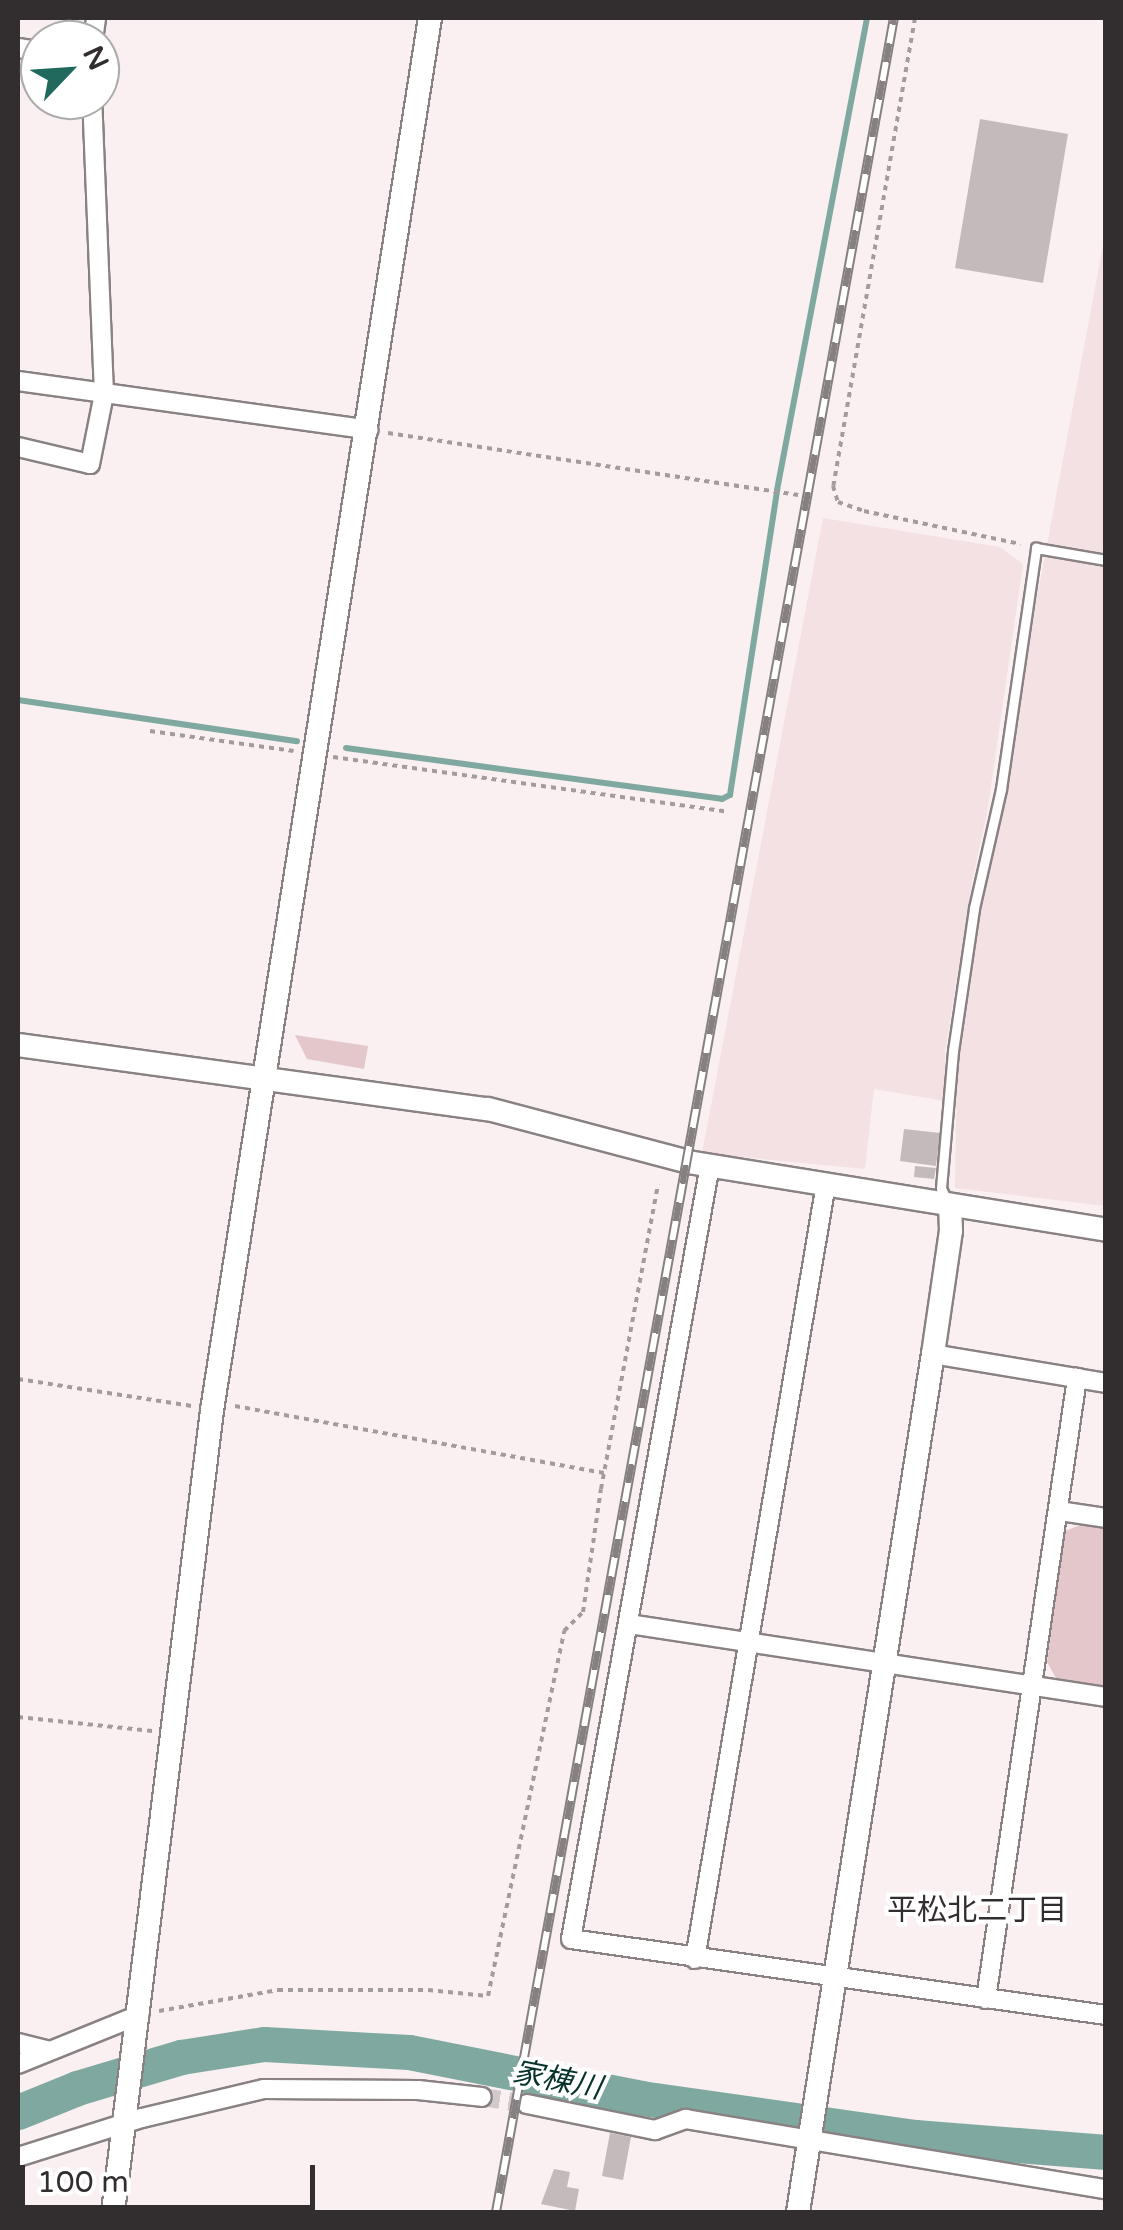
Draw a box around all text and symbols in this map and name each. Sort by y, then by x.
north arrow [20,20,120,120]
text: N [75,41,116,76]
district label: 平松北二丁目 [887,1893,1067,1929]
water label: 家棟川 [509,2055,605,2107]
scale bar [25,2145,320,2207]
text: 100 m [37,2164,129,2201]

